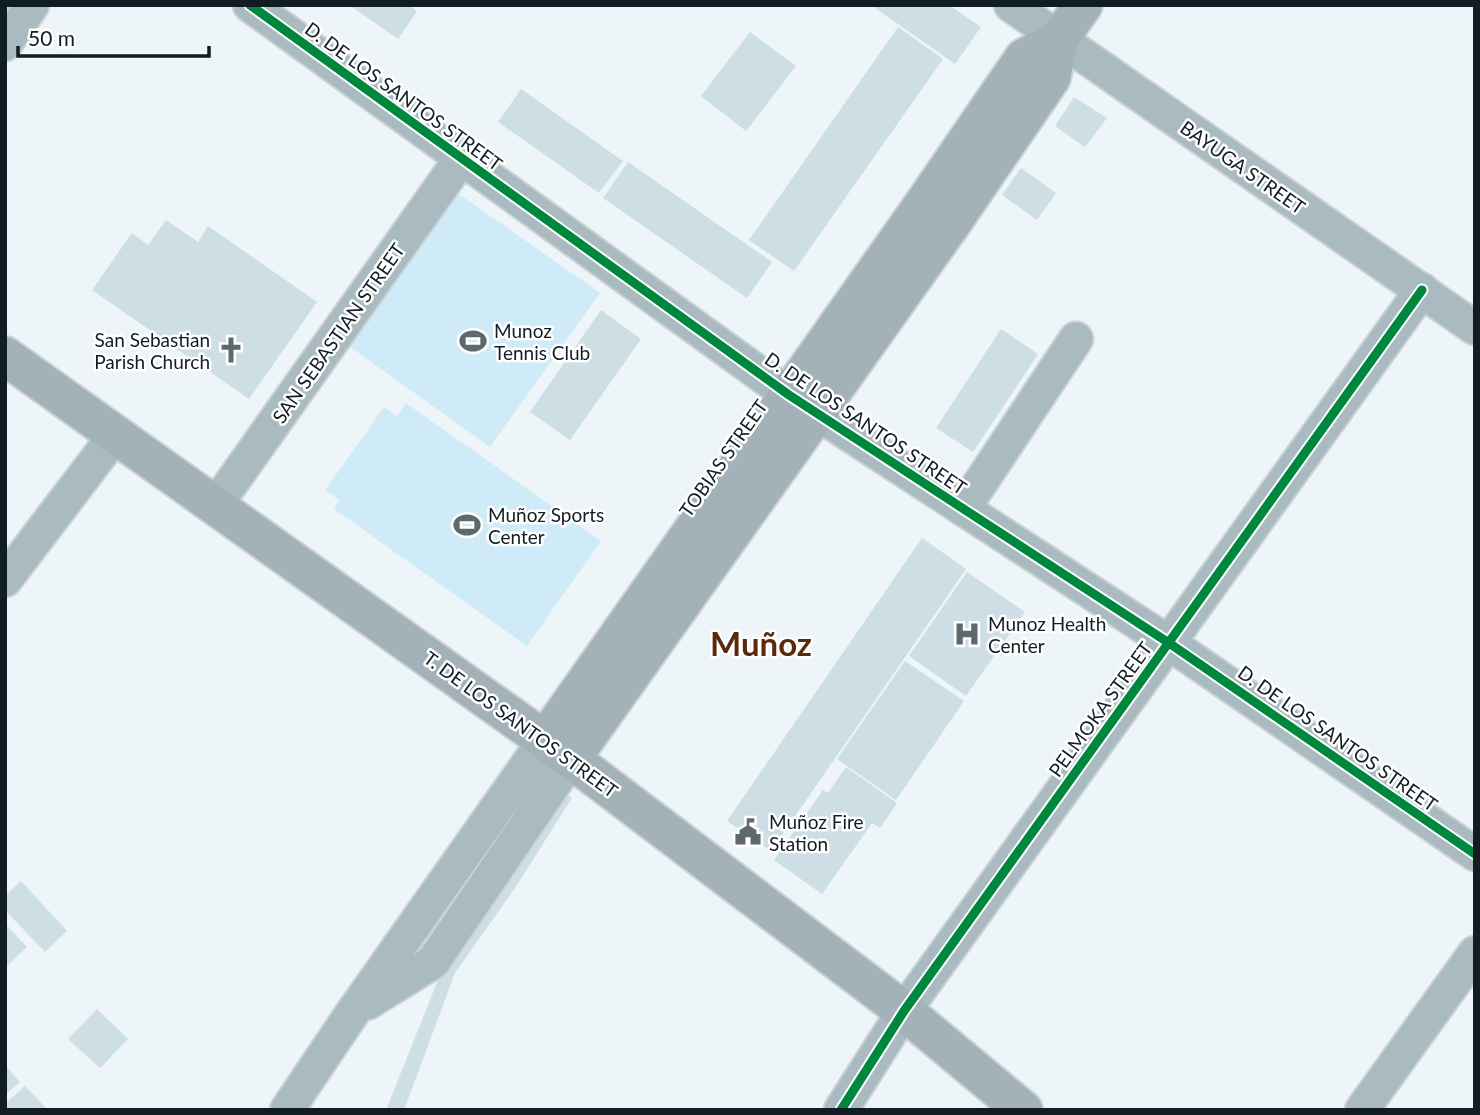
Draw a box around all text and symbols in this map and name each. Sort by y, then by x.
scale bar [18,14,208,58]
street label: D. DE LOS SANTOS STREET [301,17,507,175]
text: 50 m [28,25,75,50]
street label: BAYUGA STREET [1176,115,1310,219]
street label: SAN SEBASTIAN STREET [267,239,409,427]
place label: Munoz Tennis Club [494,319,590,364]
sports icon: Munoz Tennis Club [458,326,488,356]
place label: San Sebastian Parish Church [94,328,210,373]
church icon: San Sebastian Parish Church [216,335,246,365]
street label: D. DE LOS SANTOS STREET [761,347,971,499]
street label: TOBIAS STREET [674,395,772,521]
place label: Muñoz Sports Center [488,503,604,548]
sports icon: Muñoz Sports Center [452,510,482,540]
place label: Munoz Health Center [988,612,1106,657]
hospital icon: Munoz Health Center [952,619,982,649]
district label: Muñoz [710,623,812,663]
street label: PELMOKA STREET [1043,637,1157,781]
street label: T. DE LOS SANTOS STREET [420,646,622,802]
street label: D. DE LOS SANTOS STREET [1234,660,1442,816]
place label: Muñoz Fire Station [769,810,864,855]
public building icon: Muñoz Fire Station [733,817,763,847]

